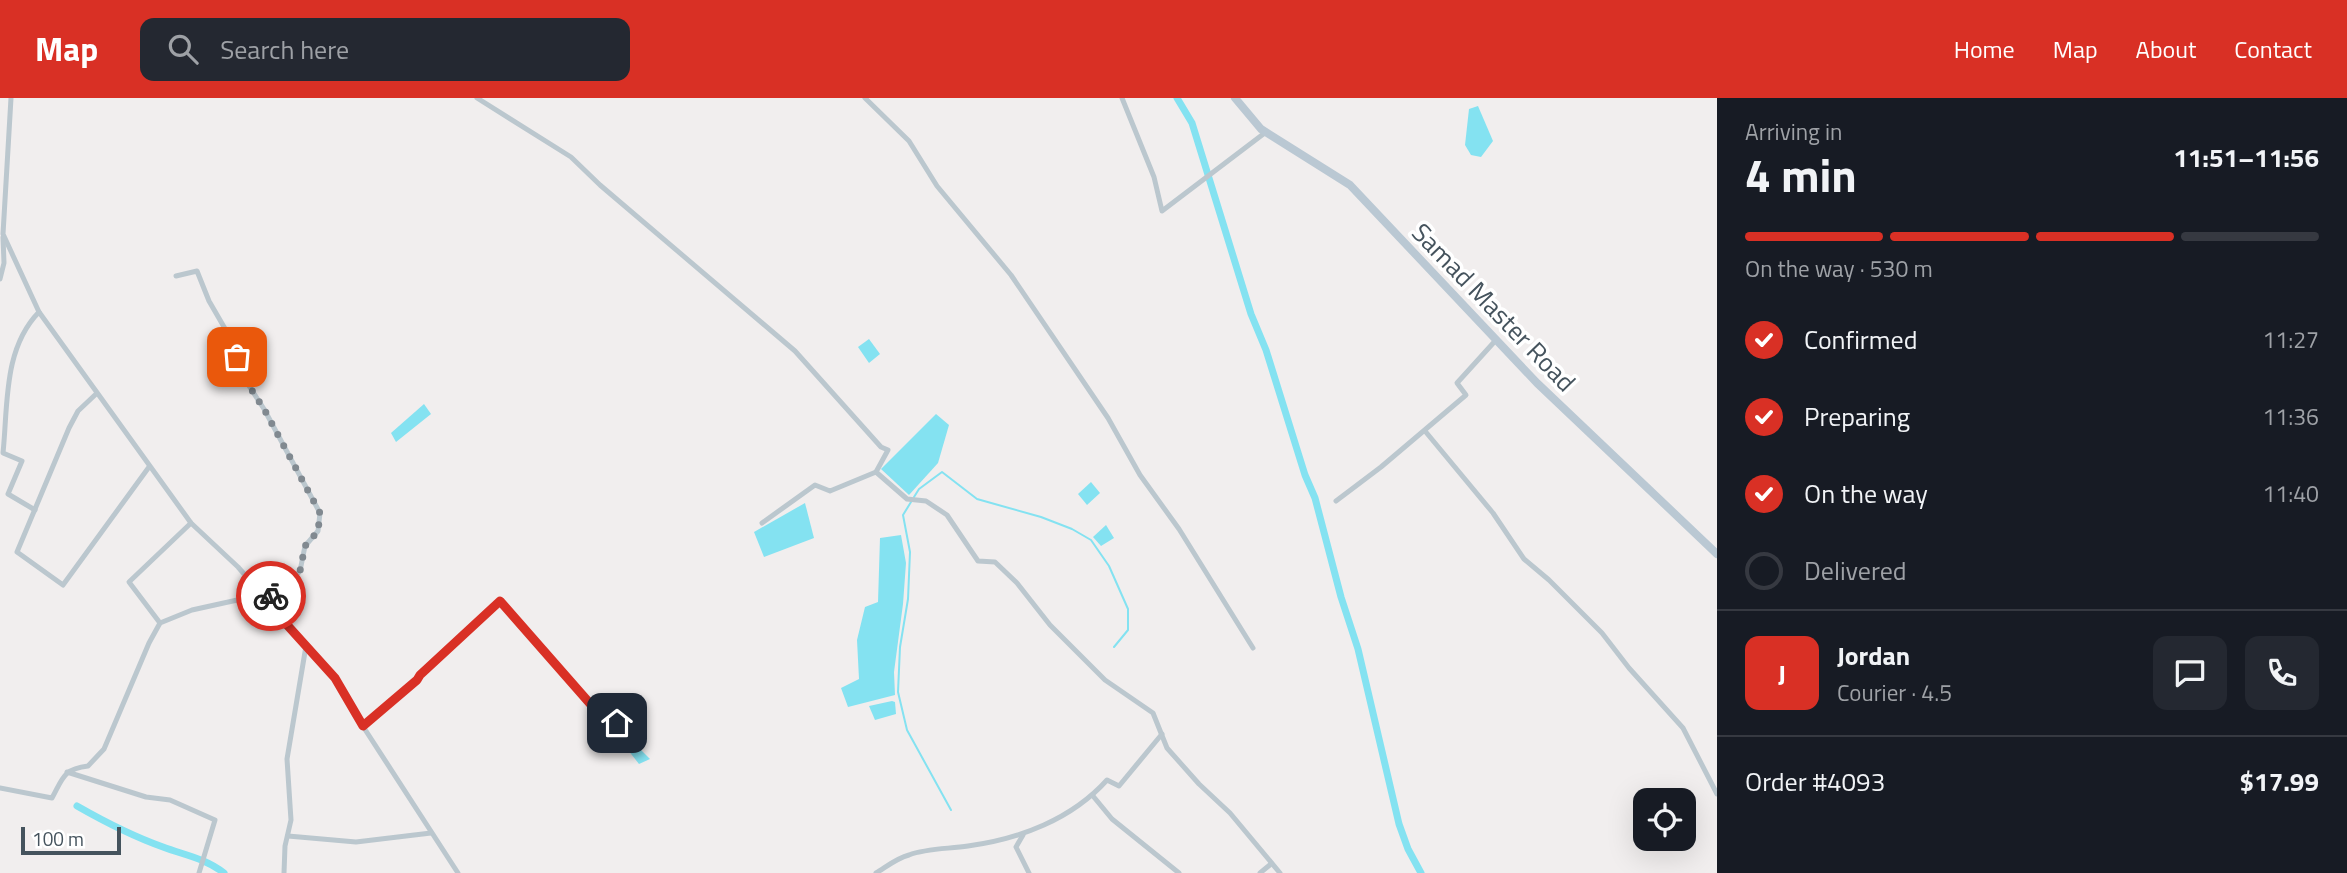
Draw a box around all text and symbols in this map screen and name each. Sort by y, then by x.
search box [140,18,630,81]
text: Map [35,24,98,74]
icon: search [164,30,202,68]
text: Search here [220,30,349,69]
text: Home [1954,31,2015,67]
text: Map [2053,31,2098,67]
text: About [2136,31,2196,67]
text: Contact [2234,31,2312,67]
text: Arriving in [1745,114,1842,149]
text: 11:51–11:56 [2173,138,2319,177]
text: 4 min [1745,140,1857,210]
street label: Samad Master Road [1403,214,1585,400]
text: On the way · 530 m [1745,251,1933,286]
text: Confirmed [1804,320,1918,359]
icon: check [1745,321,1783,359]
text: 11:27 [2262,322,2319,357]
pin [207,327,267,387]
icon: bag [218,338,256,376]
text: Preparing [1804,397,1910,436]
icon: check [1745,398,1783,436]
text: 11:36 [2262,399,2319,434]
text: On the way [1804,474,1928,513]
icon: check [1745,475,1783,513]
text: 11:40 [2262,476,2319,511]
text: Delivered [1804,551,1907,590]
courier [236,561,306,631]
icon: bike [252,577,290,615]
text: Jordan [1837,636,1910,675]
button: chat [2153,636,2227,710]
button: phone [2245,636,2319,710]
text: J [1778,654,1786,693]
text: Courier · 4.5 [1837,675,1952,710]
pin [587,693,647,753]
icon: home [598,704,636,742]
text: Order #4093 [1745,762,1885,801]
text: $17.99 [2240,762,2319,801]
map controls [1633,788,1696,851]
button: locate [1633,788,1696,851]
scale bar [21,824,121,856]
text: 100 m [32,824,84,853]

